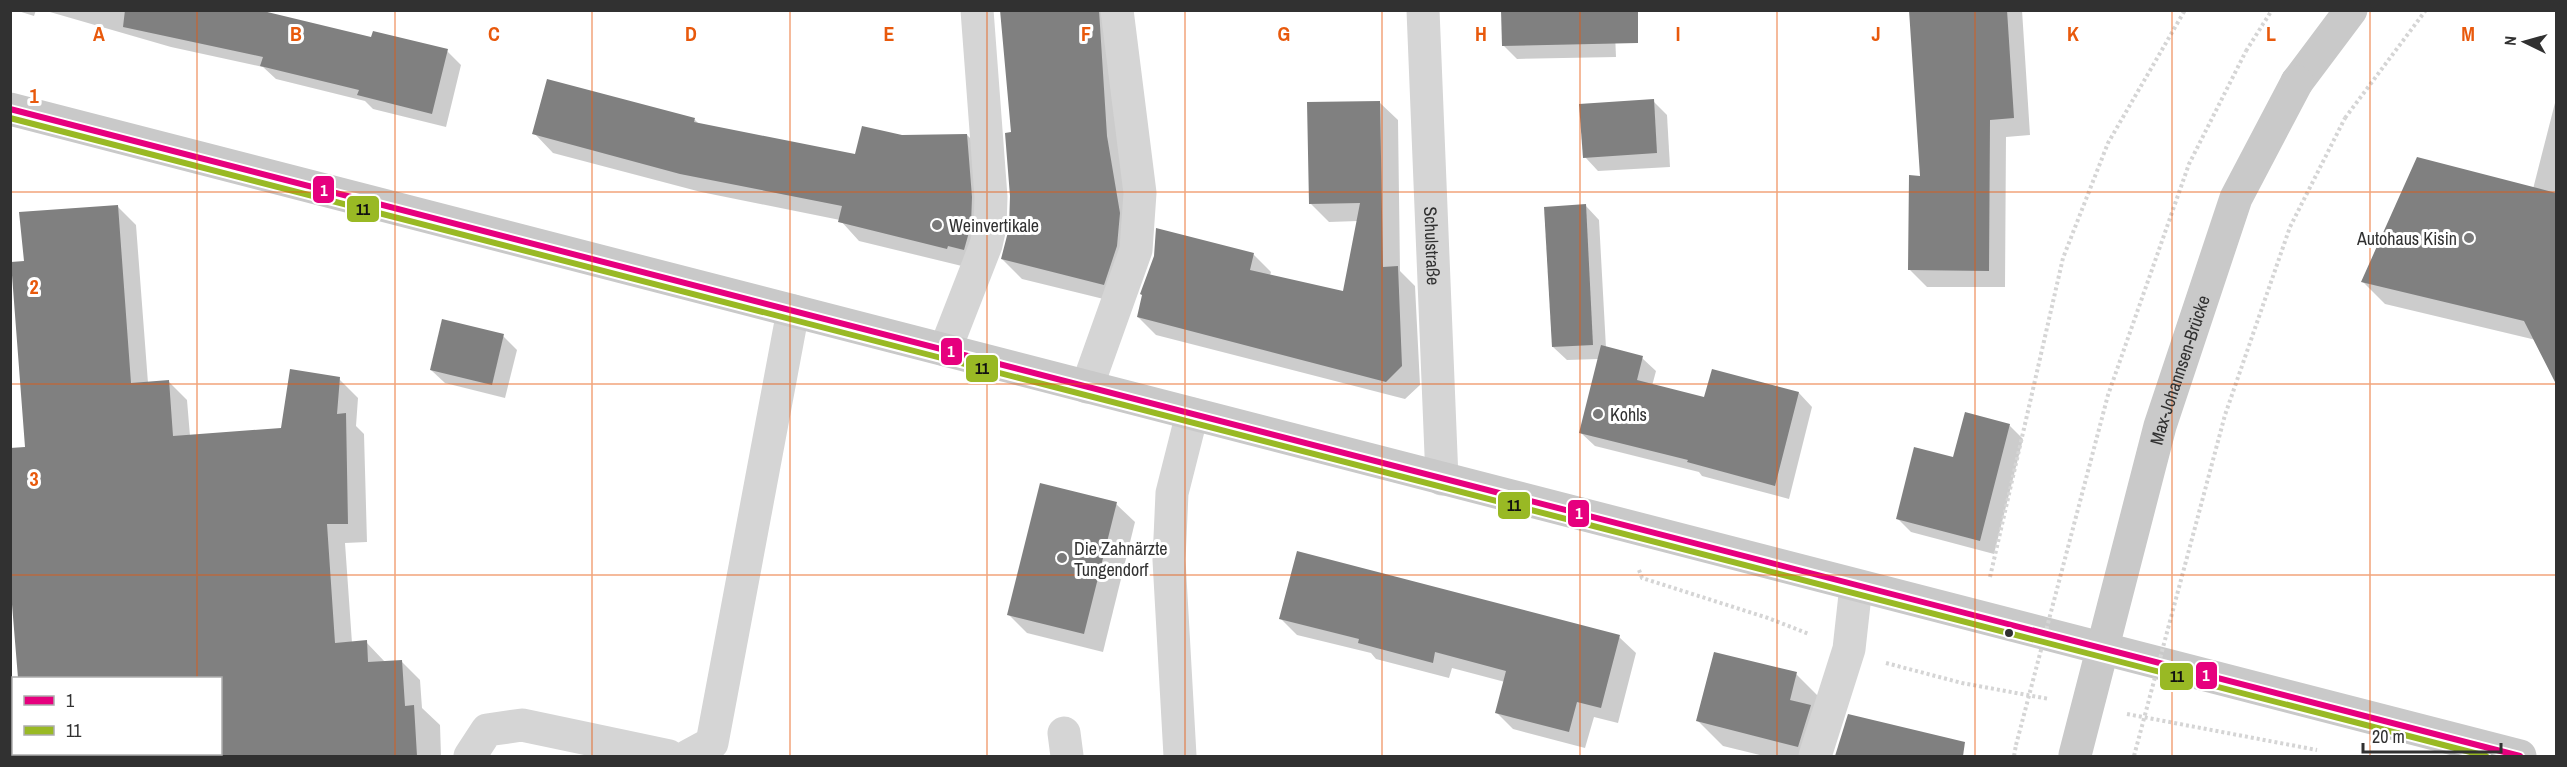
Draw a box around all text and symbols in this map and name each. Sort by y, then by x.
north arrow [2495,12,2555,72]
text: A [93,20,105,47]
text: B [290,20,302,47]
text: C [488,20,500,47]
text: D [685,20,697,47]
text: E [884,20,895,47]
text: F [1081,20,1091,47]
text: G [1278,20,1290,47]
text: H [1475,20,1487,47]
text: I [1676,20,1680,47]
text: J [1871,20,1881,47]
text: K [2067,20,2079,47]
text: L [2266,20,2276,47]
text: M [2461,20,2475,47]
text: N [2499,35,2521,46]
text: 1 [29,82,39,109]
line badge: 1 [312,175,335,204]
text: 1 [320,179,328,201]
line badge: 11 [346,195,380,223]
text: 11 [356,198,371,220]
street label: Schulstraße [1418,206,1447,286]
place label: Weinvertikale [949,213,1039,238]
marker: Weinvertikale [930,218,944,232]
place label: Autohaus Kisin [2356,226,2457,251]
marker: Autohaus Kisin [2462,231,2476,245]
text: 2 [29,273,39,300]
street label: Max-Johannsen-Brücke [2143,292,2215,447]
line badge: 1 [940,337,963,366]
text: 1 [947,340,955,362]
line badge: 11 [965,354,999,383]
text: 11 [975,357,990,379]
place label: Kohls [1610,402,1647,427]
marker: Kohls [1591,407,1605,421]
text: 3 [29,465,39,492]
line badge: 11 [1497,491,1531,520]
text: 11 [1507,494,1522,516]
line badge: 1 [1567,499,1590,528]
text: 1 [1575,502,1583,524]
place label: Die Zahnärzte Tungendorf [1074,536,1168,582]
marker: Die Zahnärzte Tungendorf [1055,551,1069,565]
unlabelled marker [2003,627,2015,639]
line badge: 1 [2195,661,2218,690]
line badge: 11 [2159,662,2194,691]
text: 1 [2202,664,2210,686]
text: 11 [2170,665,2185,687]
legend [12,677,222,755]
text: 1 [66,688,75,713]
scale bar [2363,716,2501,754]
text: 11 [66,718,82,743]
text: 20 m [2372,724,2405,749]

